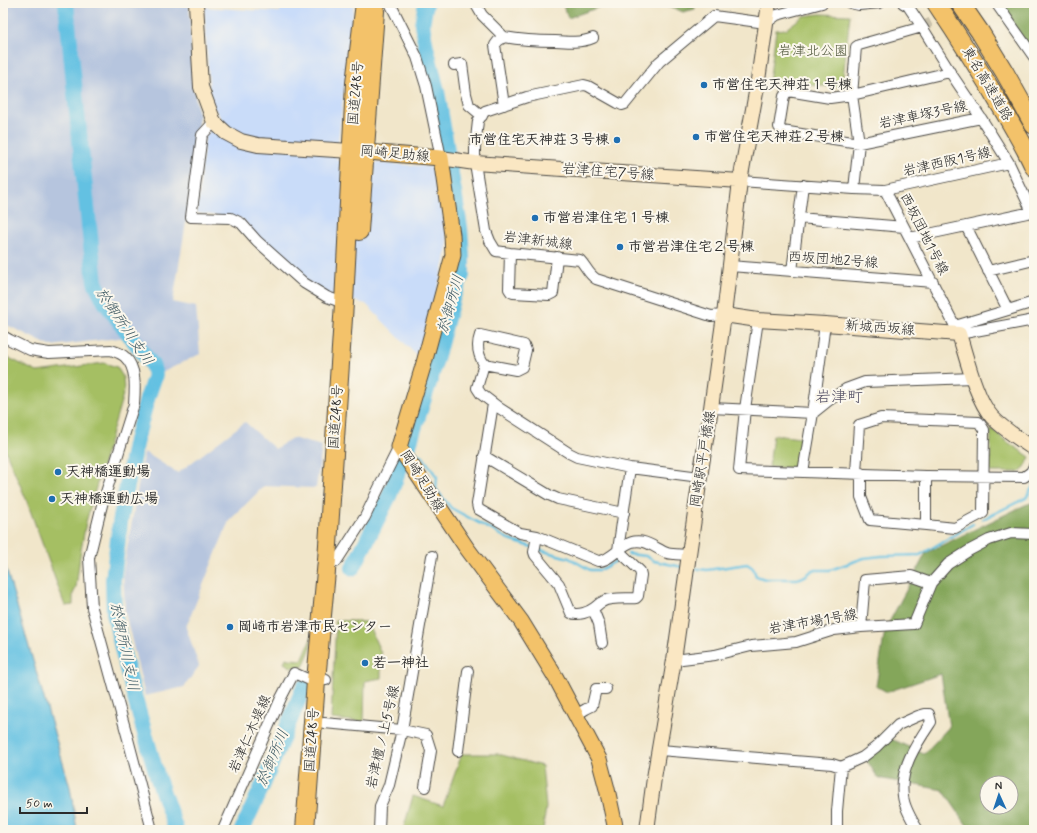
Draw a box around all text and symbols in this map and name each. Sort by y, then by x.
park label: 岩津北公園 [778,42,848,60]
street label: 東名高速道路 [958,43,1016,125]
street label: 国道248号 [344,60,368,126]
place label: 市営住宅天神荘１号棟 [712,76,853,94]
marker: 市営住宅天神荘１号棟 [699,80,709,90]
street label: 岩津車塚3号線 [877,97,969,133]
place label: 市営住宅天神荘２号棟 [704,128,845,146]
place label: 市営住宅天神荘３号棟 [469,131,610,149]
marker: 市営住宅天神荘２号棟 [691,132,701,142]
marker: 市営住宅天神荘３号棟 [612,135,622,145]
street label: 岡崎足助線 [359,142,431,166]
street label: 岩津西阪1号線 [901,143,993,181]
street label: 岩津住宅7号線 [561,160,655,184]
street label: 西坂団地1号線 [895,190,953,278]
place label: 市営岩津住宅１号棟 [543,209,670,227]
marker: 市営岩津住宅１号棟 [530,213,540,223]
street label: 岩津新城線 [502,228,574,254]
place label: 市営岩津住宅２号棟 [628,238,755,256]
marker: 市営岩津住宅２号棟 [615,242,625,252]
street label: 西坂団地2号線 [787,248,879,272]
water label: 於御所川 [433,272,469,336]
water label: 於御所川支川 [91,284,157,370]
street label: 新城西坂線 [844,317,916,339]
street label: 国道248号 [325,384,347,450]
district label: 岩津町 [815,387,863,408]
street label: 岡崎駅平戸橋線 [686,409,720,509]
street label: 岡崎足助線 [396,447,448,515]
place label: 天神橋運動場 [66,463,150,481]
marker: 天神橋運動場 [53,467,63,477]
place label: 天神橋運動広場 [60,490,158,508]
marker: 天神橋運動広場 [47,494,57,504]
water label: 於御所川支川 [105,601,143,693]
street label: 岩津市場1号線 [767,605,859,639]
place label: 岡崎市岩津市民センター [238,618,392,636]
marker: 岡崎市岩津市民センター [225,622,235,632]
place label: 若一神社 [373,654,429,672]
marker: 若一神社 [360,658,370,668]
street label: 岩津檀ノ上5号線 [362,683,404,791]
street label: 岩津仁木堤線 [225,692,275,776]
street label: 国道248号 [301,707,323,773]
water label: 於御所川 [252,726,294,790]
north arrow [979,775,1019,815]
text: N [995,779,1003,793]
scale bar [20,789,87,815]
text: 50 m [26,796,53,812]

